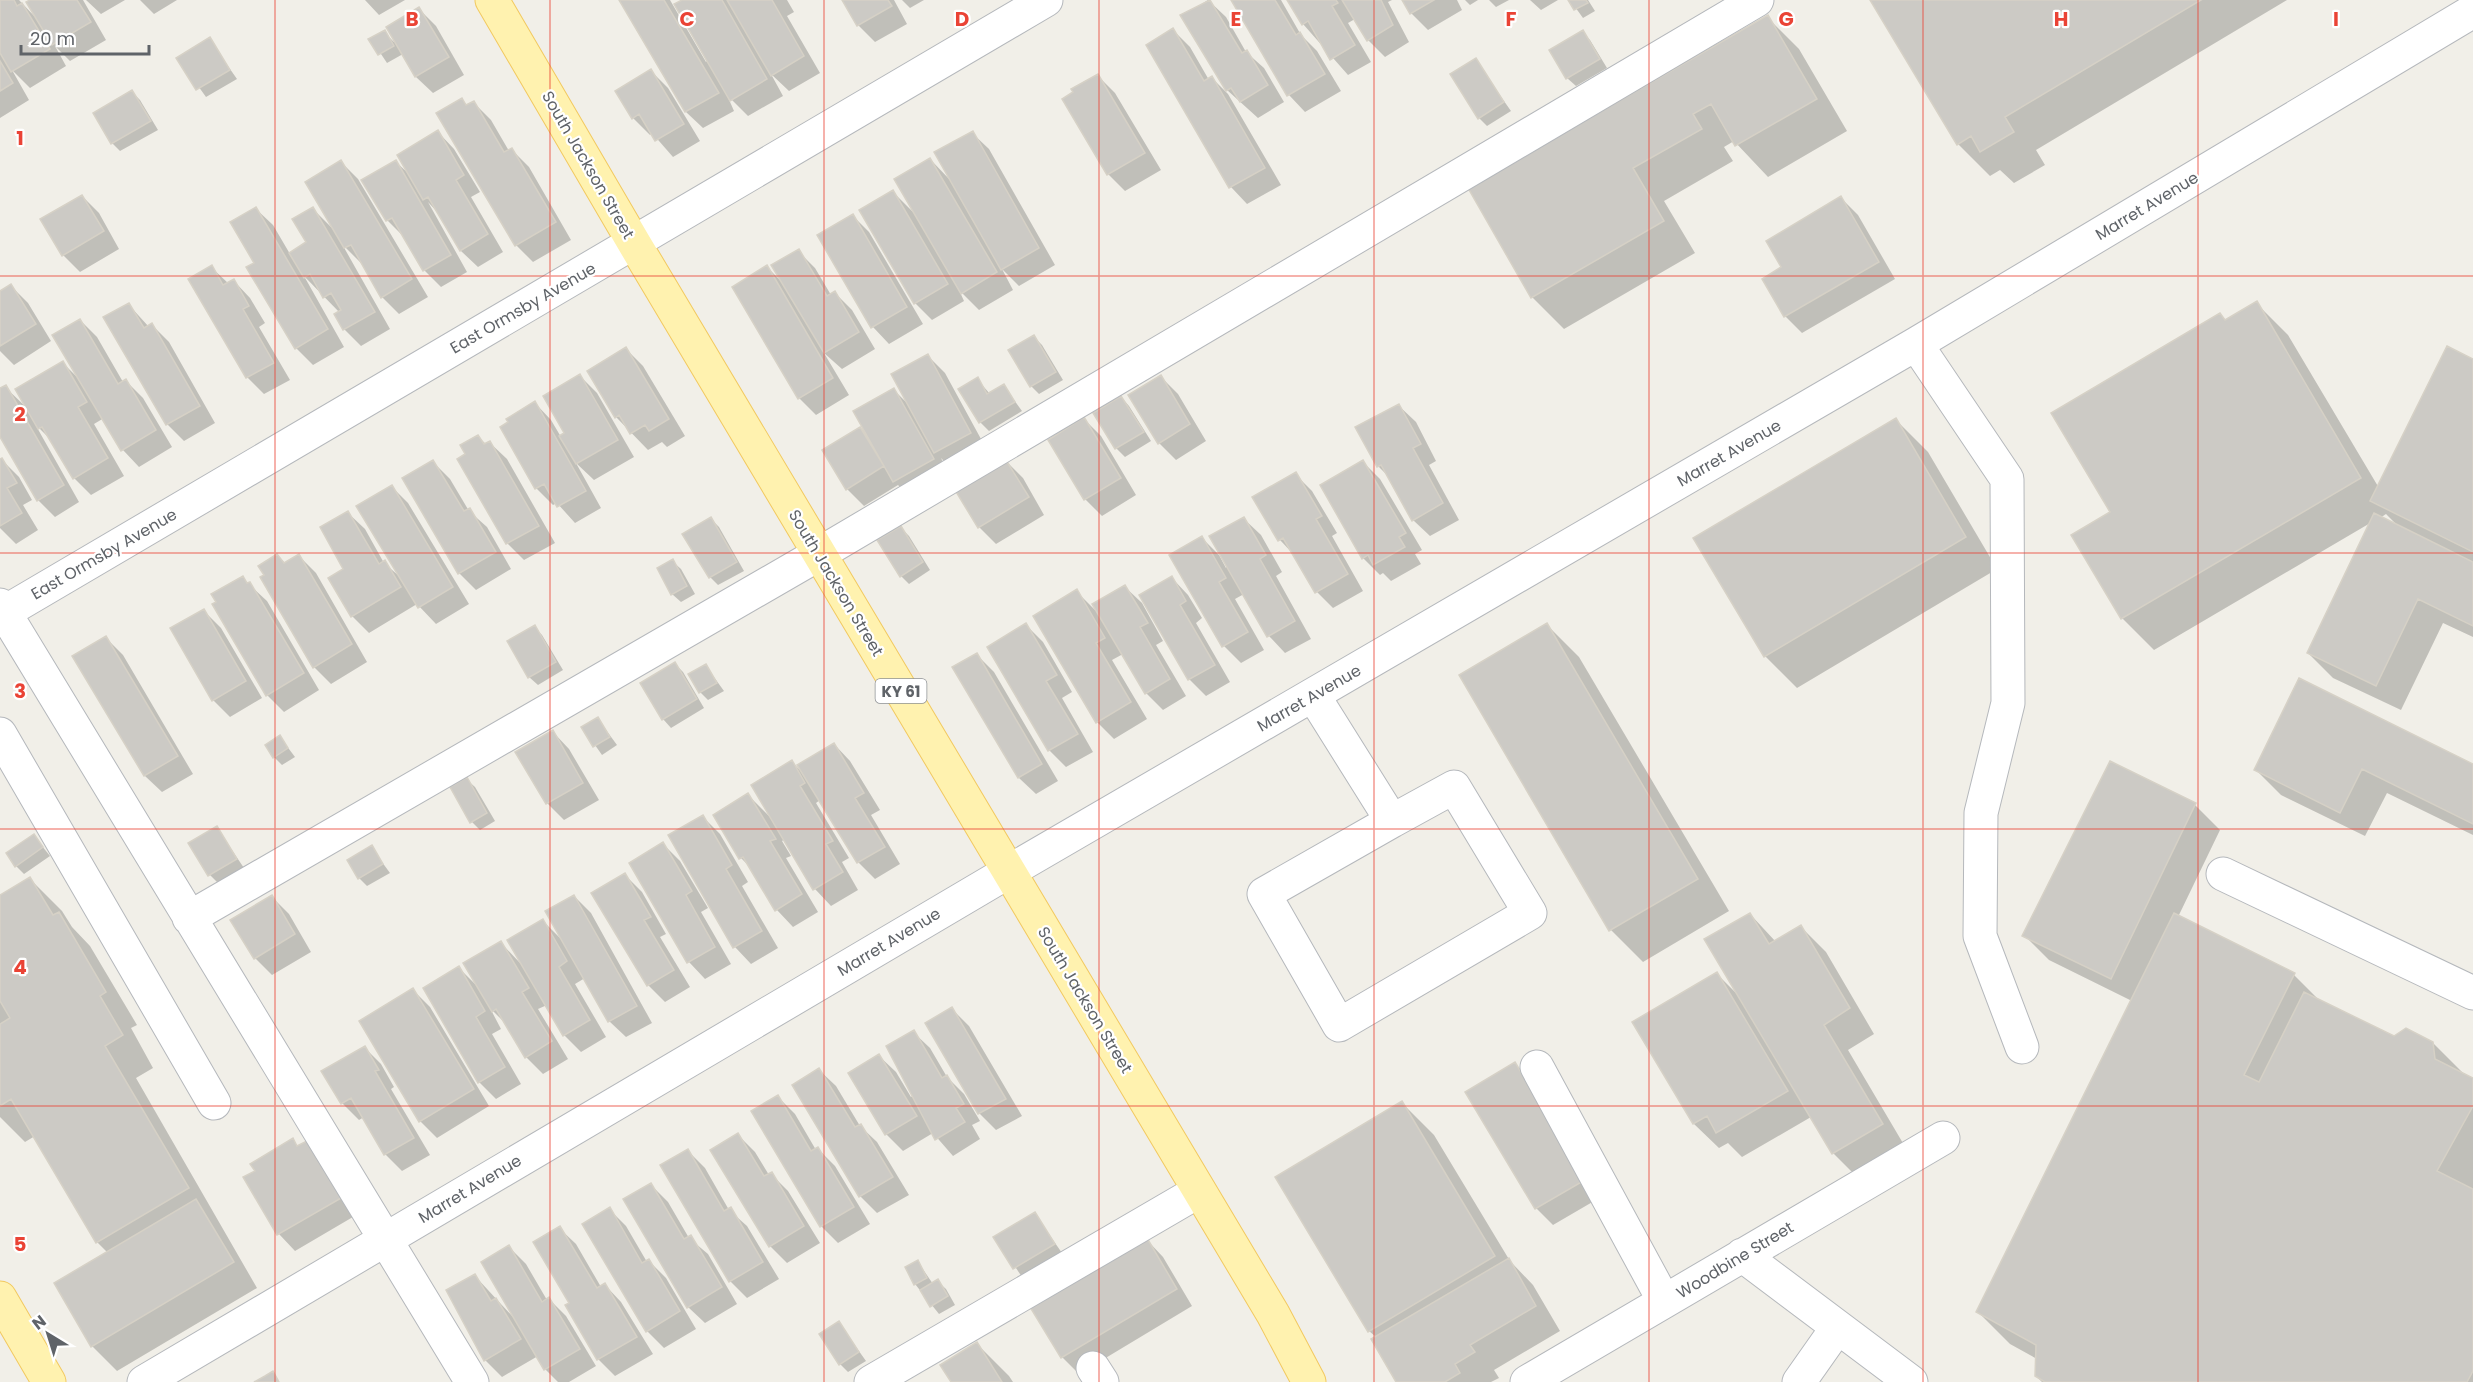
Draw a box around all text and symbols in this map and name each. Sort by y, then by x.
text: B [405,5,419,33]
text: C [679,5,695,33]
text: D [955,5,969,33]
text: E [1231,5,1241,33]
text: F [1506,5,1517,33]
text: G [1778,5,1794,33]
text: H [2054,5,2068,33]
text: I [2333,5,2339,33]
scale bar [21,18,148,56]
text: 20 m [30,26,75,51]
street label: South Jackson Street [536,87,640,243]
text: 1 [16,124,24,152]
street label: Marret Avenue [2091,166,2203,246]
street label: East Ormsby Avenue [446,257,600,359]
text: 2 [14,400,26,428]
street label: Marret Avenue [1673,414,1785,492]
street label: East Ormsby Avenue [27,503,181,605]
street label: South Jackson Street [783,505,889,661]
street label: Marret Avenue [1253,659,1365,737]
text: 3 [14,677,26,705]
road number: KY 61 [876,679,926,703]
street label: Marret Avenue [833,902,945,982]
street label: South Jackson Street [1032,922,1138,1078]
text: 4 [13,953,27,981]
street label: Marret Avenue [414,1149,526,1229]
street label: Woodbine Street [1672,1216,1798,1304]
text: 5 [14,1230,27,1258]
north arrow [18,1304,78,1364]
text: N [27,1310,51,1335]

